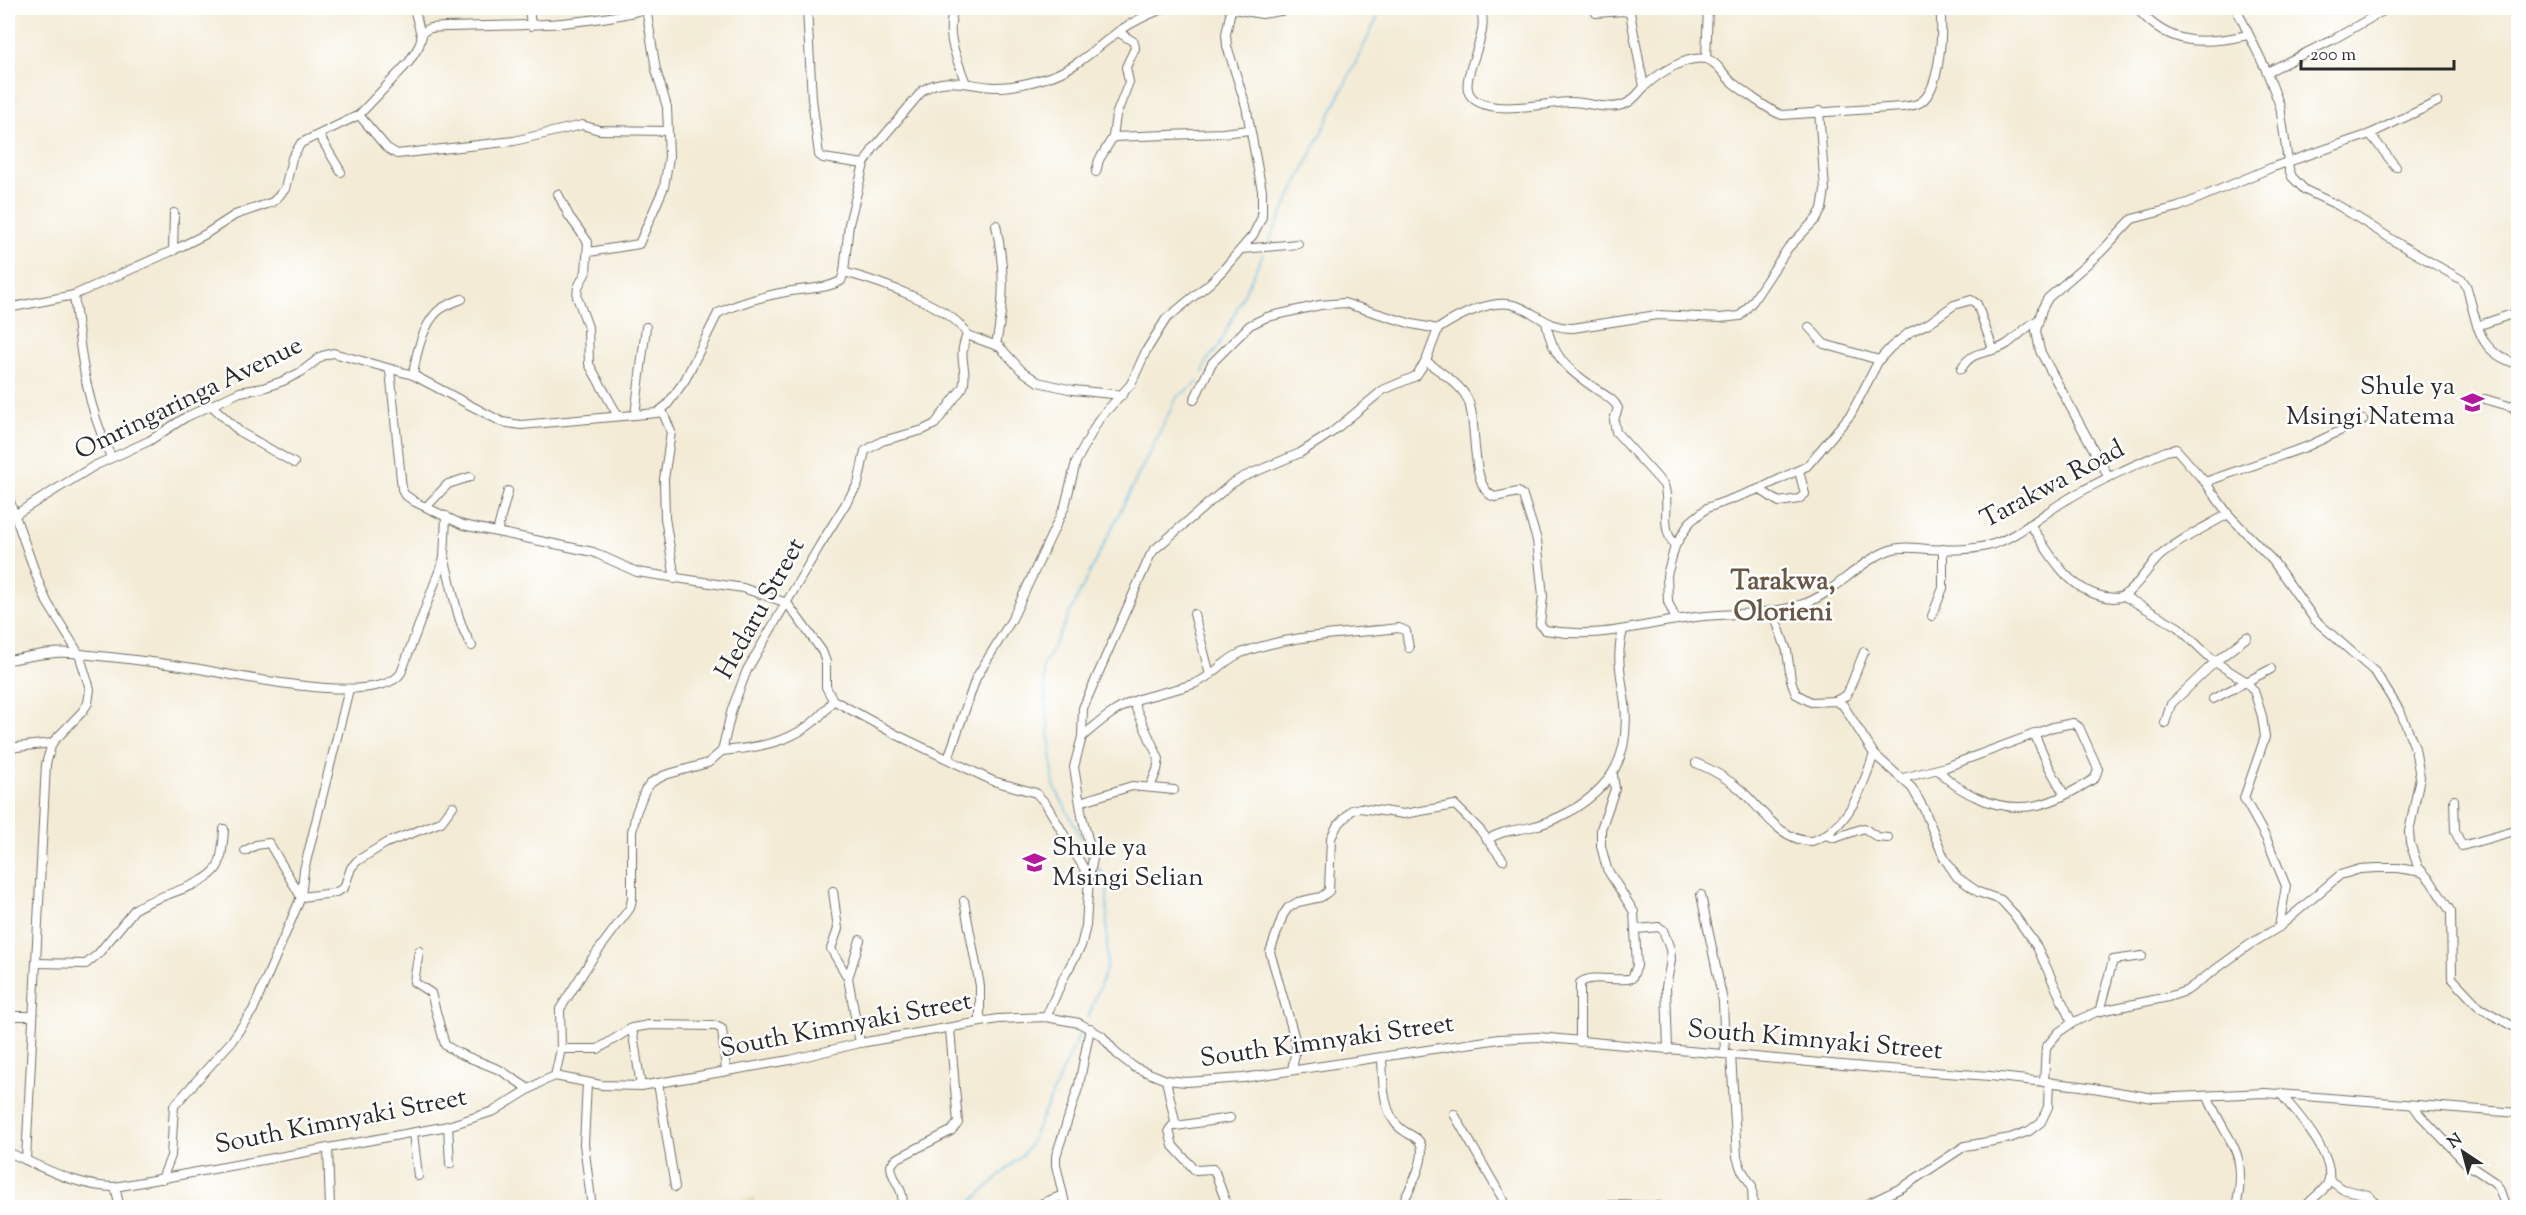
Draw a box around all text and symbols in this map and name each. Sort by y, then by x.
scale bar [2301,33,2454,71]
text: 200 m [2310,43,2356,69]
street label: Omringaringa Avenue [69,328,309,470]
place label: Shule ya Msingi Natema [2286,369,2455,436]
school or university icon: Shule ya Msingi Natema [2460,389,2486,415]
street label: Tarakwa Road [1974,431,2132,539]
street label: Hedaru Street [707,532,815,686]
district label: Tarakwa, Olorieni [1731,563,1835,633]
place label: Shule ya Msingi Selian [1052,830,1204,897]
school or university icon: Shule ya Msingi Selian [1021,850,1047,876]
street label: South Kimnyaki Street [717,983,975,1069]
street label: South Kimnyaki Street [1198,1006,1456,1078]
street label: South Kimnyaki Street [1686,1011,1944,1071]
street label: South Kimnyaki Street [212,1079,470,1165]
north arrow [2433,1122,2493,1182]
text: N [2444,1129,2468,1155]

